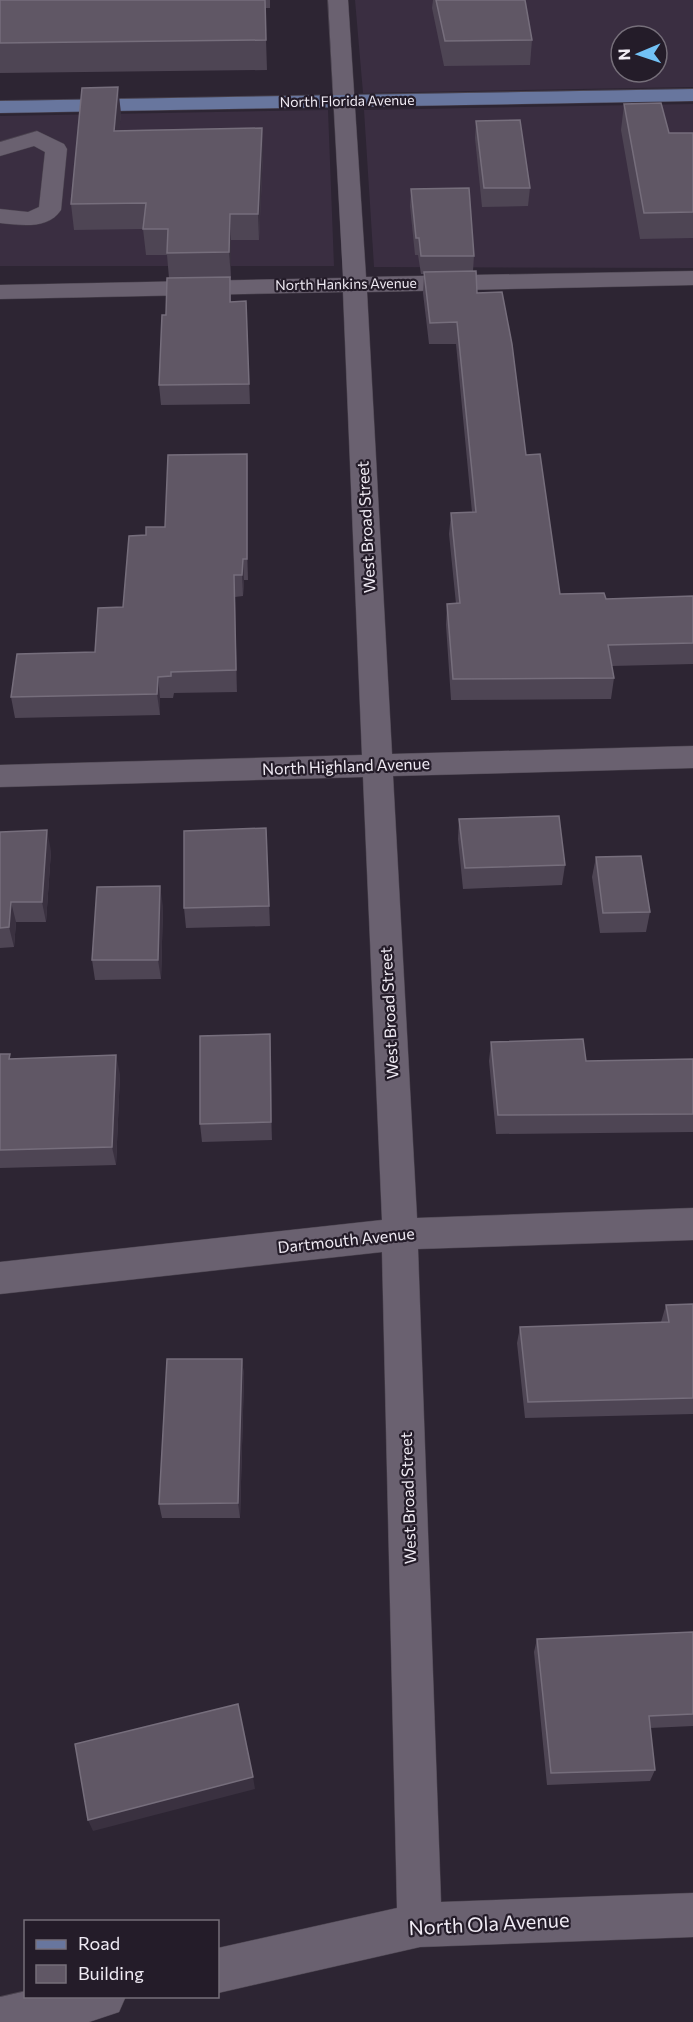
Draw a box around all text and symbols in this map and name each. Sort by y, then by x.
north arrow [609,24,669,84]
text: N [614,48,633,61]
street label: North Florida Avenue [279,91,415,110]
street label: North Hankins Avenue [275,274,417,293]
street label: West Broad Street [353,460,378,594]
street label: North Highland Avenue [262,753,430,778]
street label: West Broad Street [376,946,401,1080]
street label: Dartmouth Avenue [276,1223,415,1256]
street label: West Broad Street [396,1431,419,1565]
street label: North Ola Avenue [408,1907,570,1939]
legend [24,1920,219,1998]
text: Road [78,1932,120,1954]
text: Building [78,1962,144,1984]

